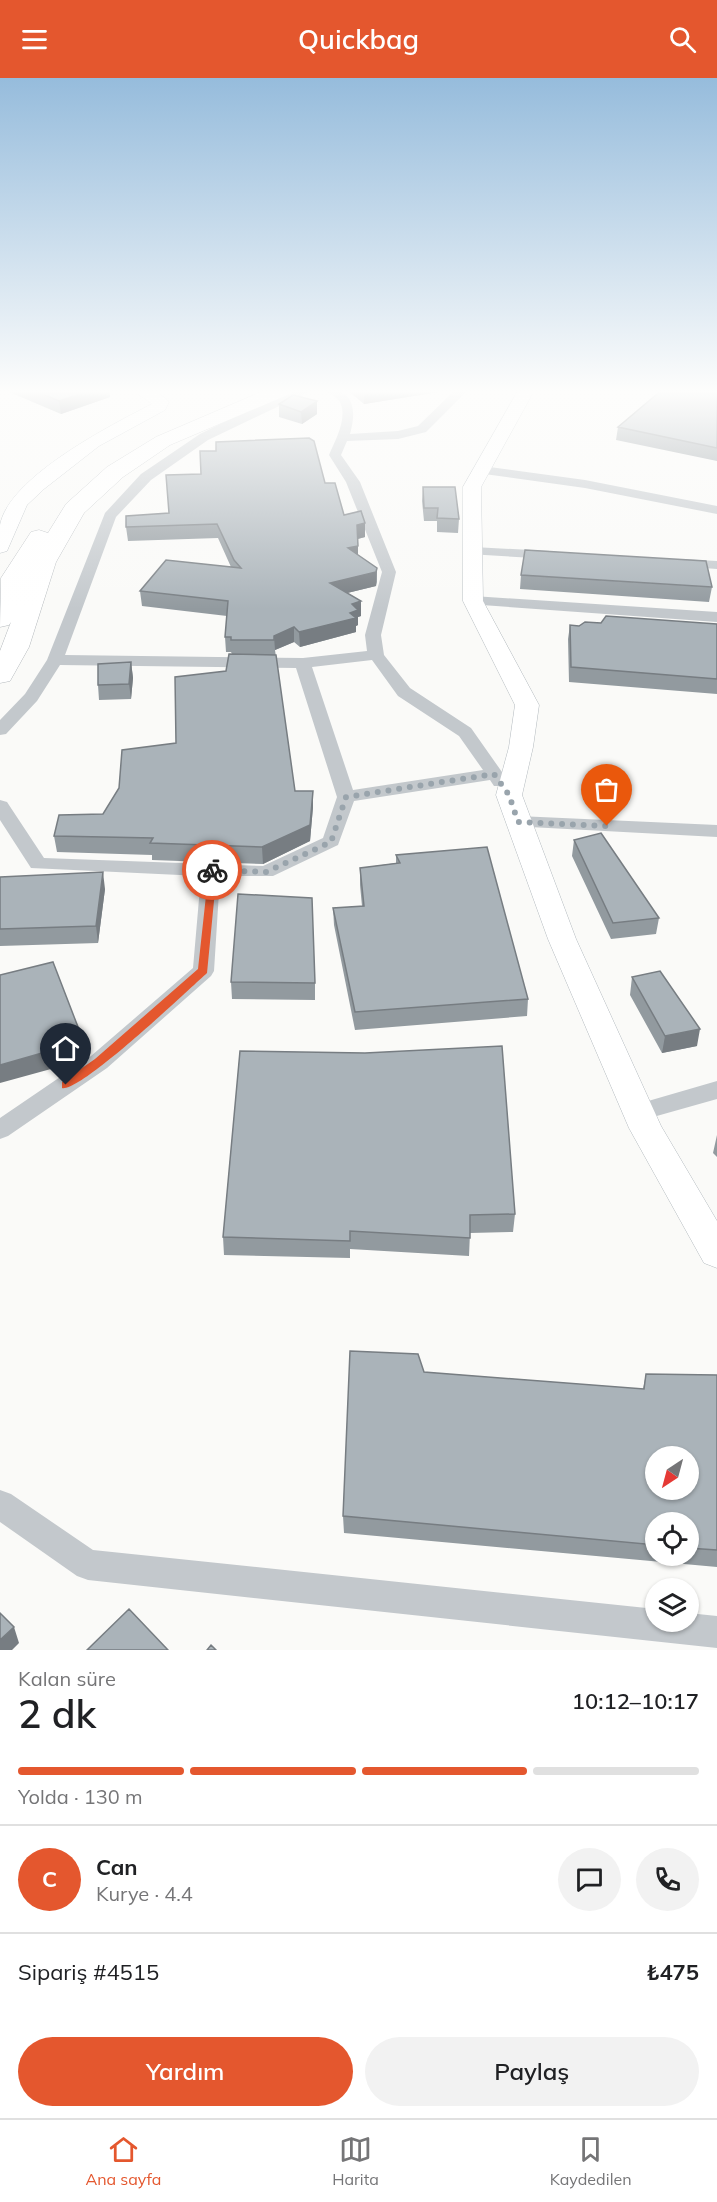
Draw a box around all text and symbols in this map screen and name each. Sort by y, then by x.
text: Quickbag [298,22,419,56]
icon: menu [18,23,51,56]
icon: search [666,23,699,56]
pin [581,764,632,826]
icon: bag [590,773,623,806]
courier [182,840,242,900]
icon: bike [196,854,229,887]
pin [40,1023,91,1085]
icon: home [49,1032,82,1065]
north arrow [645,1446,699,1500]
map controls [645,1446,699,1632]
button: locate [645,1512,699,1566]
button: layers [645,1578,699,1632]
text: Kalan süre [18,1666,116,1691]
text: 10:12–10:17 [572,1687,699,1715]
text: 2 dk [18,1689,96,1738]
text: Yolda · 130 m [18,1784,143,1809]
button: chat [558,1848,621,1911]
button: phone [636,1848,699,1911]
text: Can [96,1853,138,1881]
text: C [42,1865,57,1893]
text: Kurye · 4.4 [96,1881,193,1906]
text: Sipariş #4515 [18,1958,159,1986]
text: ₺475 [646,1958,699,1986]
button: Yardım [18,2037,353,2106]
button: Paylaş [365,2037,699,2106]
tab: Ana sayfa [85,2133,161,2189]
tab: Harita [332,2133,379,2189]
tab: Kaydedilen [550,2133,632,2189]

